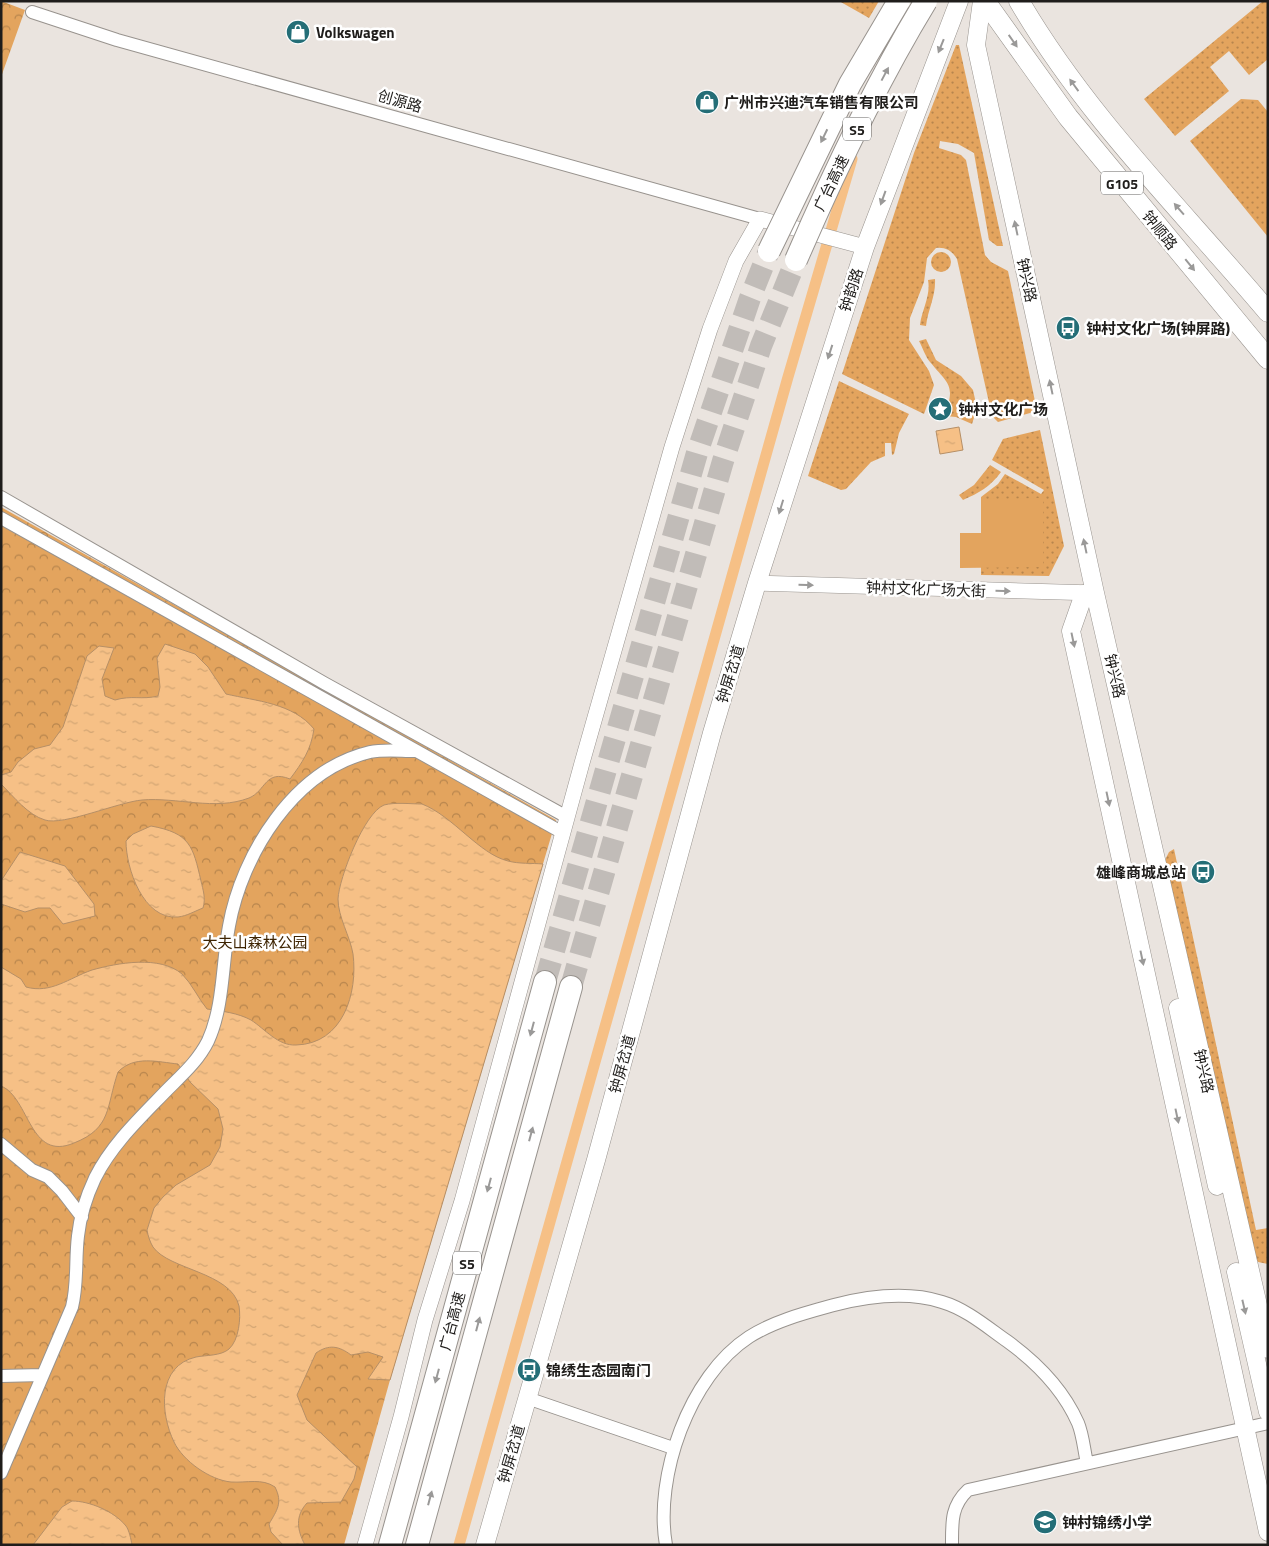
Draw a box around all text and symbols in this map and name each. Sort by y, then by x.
shop icon: Volkswagen [285,19,311,45]
place label: Volkswagen [316,21,395,44]
one-way arrow [1008,34,1018,48]
one-way arrow [937,39,944,54]
one-way arrow [881,67,889,81]
one-way arrow [1069,78,1079,92]
street label: 创源路 [375,84,425,118]
shop icon: 广州市兴迪汽车销售有限公司 [694,89,720,115]
place label: 广州市兴迪汽车销售有限公司 [724,91,919,114]
road number: S5 [843,118,871,140]
one-way arrow [820,129,828,143]
street label: 广台高速 [808,151,854,215]
road number: G105 [1101,172,1143,194]
one-way arrow [879,191,887,206]
one-way arrow [1174,203,1185,215]
street label: 钟顺路 [1137,205,1183,255]
one-way arrow [1012,221,1020,236]
street label: 钟兴路 [1011,256,1043,304]
one-way arrow [1184,258,1195,271]
street label: 钟韵路 [833,265,869,315]
bus stop icon: 钟村文化广场(钟屏路) [1055,315,1081,341]
place label: 钟村文化广场(钟屏路) [1086,317,1231,340]
one-way arrow [826,345,834,360]
one-way arrow [1046,379,1054,395]
place icon: 钟村文化广场 [927,396,953,422]
place label: 钟村文化广场 [958,398,1048,421]
one-way arrow [777,499,784,514]
one-way arrow [1081,538,1089,553]
street label: 钟村文化广场大街 [866,575,986,603]
one-way arrow [798,581,814,589]
one-way arrow [995,587,1011,595]
one-way arrow [1069,632,1077,648]
street label: 钟屏岔道 [710,642,750,706]
street label: 钟兴路 [1099,651,1131,701]
one-way arrow [1104,791,1112,807]
bus stop icon: 雄峰商城总站 [1190,859,1216,885]
place label: 雄峰商城总站 [1096,861,1186,884]
park label: 大夫山森林公园 [202,931,308,954]
one-way arrow [1138,950,1146,965]
one-way arrow [528,1021,536,1036]
street label: 钟屏岔道 [603,1032,641,1096]
street label: 钟兴路 [1188,1047,1220,1095]
one-way arrow [1173,1109,1181,1124]
one-way arrow [527,1126,535,1141]
one-way arrow [485,1178,493,1193]
road number: S5 [453,1252,481,1274]
street label: 广台高速 [433,1289,471,1353]
one-way arrow [1240,1300,1248,1315]
one-way arrow [474,1317,482,1332]
bus stop icon: 锦绣生态园南门 [516,1357,542,1383]
place label: 锦绣生态园南门 [546,1359,651,1382]
one-way arrow [432,1368,440,1383]
street label: 钟屏岔道 [492,1422,530,1486]
one-way arrow [426,1490,434,1505]
school or university icon: 钟村锦绣小学 [1032,1509,1058,1535]
place label: 钟村锦绣小学 [1062,1511,1152,1534]

